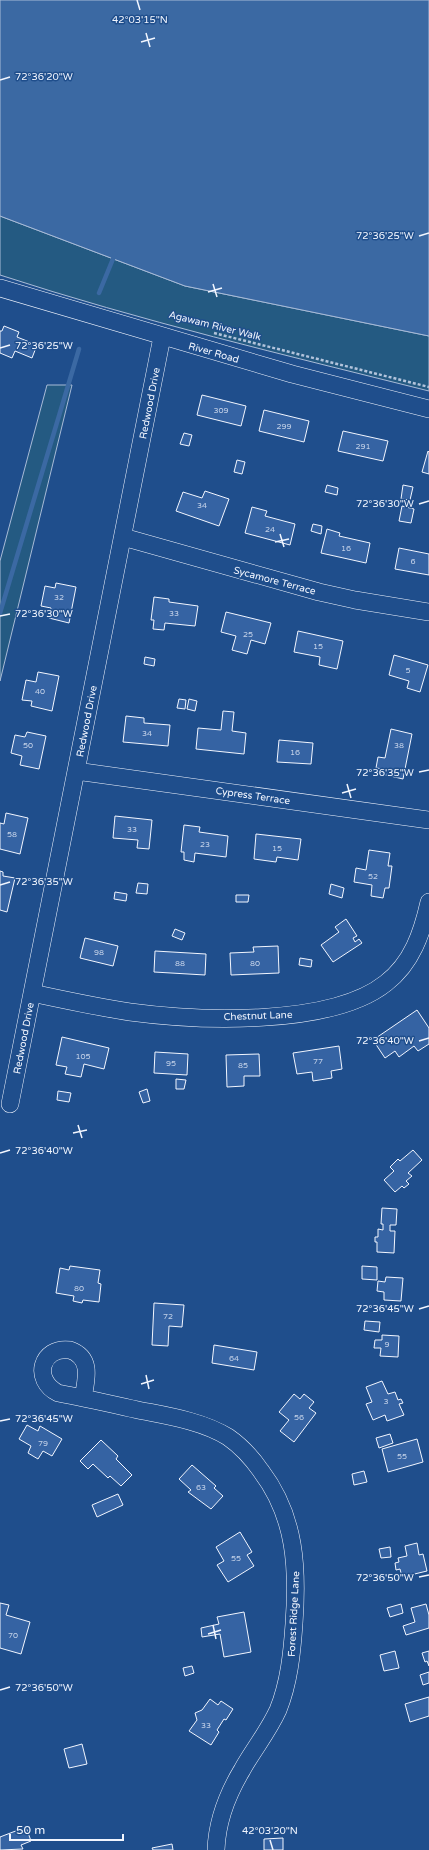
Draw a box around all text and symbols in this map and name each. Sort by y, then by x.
text: 42°03'15"N [112,14,168,26]
text: 72°36'20"W [15,71,73,83]
text: 72°36'25"W [356,230,414,242]
street label: Agawam River Walk [167,309,263,343]
text: 72°36'25"W [15,340,73,352]
street label: River Road [187,340,240,366]
street label: Redwood Drive [137,366,163,440]
house number: 309 [213,406,229,415]
house number: 299 [276,422,292,431]
house number: 291 [355,442,371,451]
text: 72°36'30"W [356,498,414,510]
house number: 34 [197,501,207,510]
house number: 24 [265,525,275,534]
house number: 16 [341,544,351,553]
house number: 6 [410,557,416,566]
street label: Sycamore Terrace [232,564,317,598]
house number: 32 [54,593,64,602]
text: 72°36'30"W [15,608,73,620]
house number: 33 [169,609,179,618]
house number: 25 [243,630,253,639]
house number: 15 [313,642,323,651]
house number: 5 [405,666,411,675]
street label: Redwood Drive [74,684,100,758]
house number: 40 [35,687,45,696]
house number: 34 [142,729,152,738]
house number: 50 [23,741,33,750]
house number: 38 [394,741,404,750]
house number: 16 [290,748,300,757]
text: 72°36'35"W [356,767,414,779]
street label: Cypress Terrace [215,785,291,807]
house number: 33 [127,825,137,834]
house number: 58 [7,830,17,839]
house number: 23 [200,840,210,849]
house number: 15 [272,844,282,853]
house number: 52 [368,872,378,881]
text: 72°36'35"W [15,876,73,888]
house number: 98 [94,948,104,957]
house number: 88 [175,959,185,968]
house number: 80 [250,959,260,968]
street label: Redwood Drive [11,1001,37,1075]
street label: Chestnut Lane [223,1009,293,1023]
text: 72°36'40"W [356,1035,414,1047]
house number: 105 [75,1052,91,1061]
house number: 77 [313,1057,323,1066]
house number: 95 [166,1059,176,1068]
house number: 85 [238,1061,248,1070]
text: 72°36'40"W [15,1145,73,1157]
house number: 80 [74,1284,84,1293]
text: 72°36'45"W [356,1303,414,1315]
house number: 72 [163,1312,173,1321]
house number: 9 [384,1340,390,1349]
house number: 64 [229,1354,239,1363]
house number: 3 [383,1397,389,1406]
text: 72°36'45"W [15,1413,73,1425]
house number: 56 [294,1413,304,1422]
house number: 79 [38,1439,48,1448]
house number: 55 [397,1452,407,1461]
house number: 63 [196,1483,206,1492]
house number: 55 [231,1554,241,1563]
street label: Forest Ridge Lane [286,1571,302,1657]
text: 72°36'50"W [356,1572,414,1584]
house number: 70 [8,1631,18,1640]
text: 72°36'50"W [15,1682,73,1694]
house number: 33 [201,1721,211,1730]
scale bar [10,1816,123,1842]
text: 50 m [16,1823,45,1837]
text: 42°03'20"N [242,1825,298,1837]

